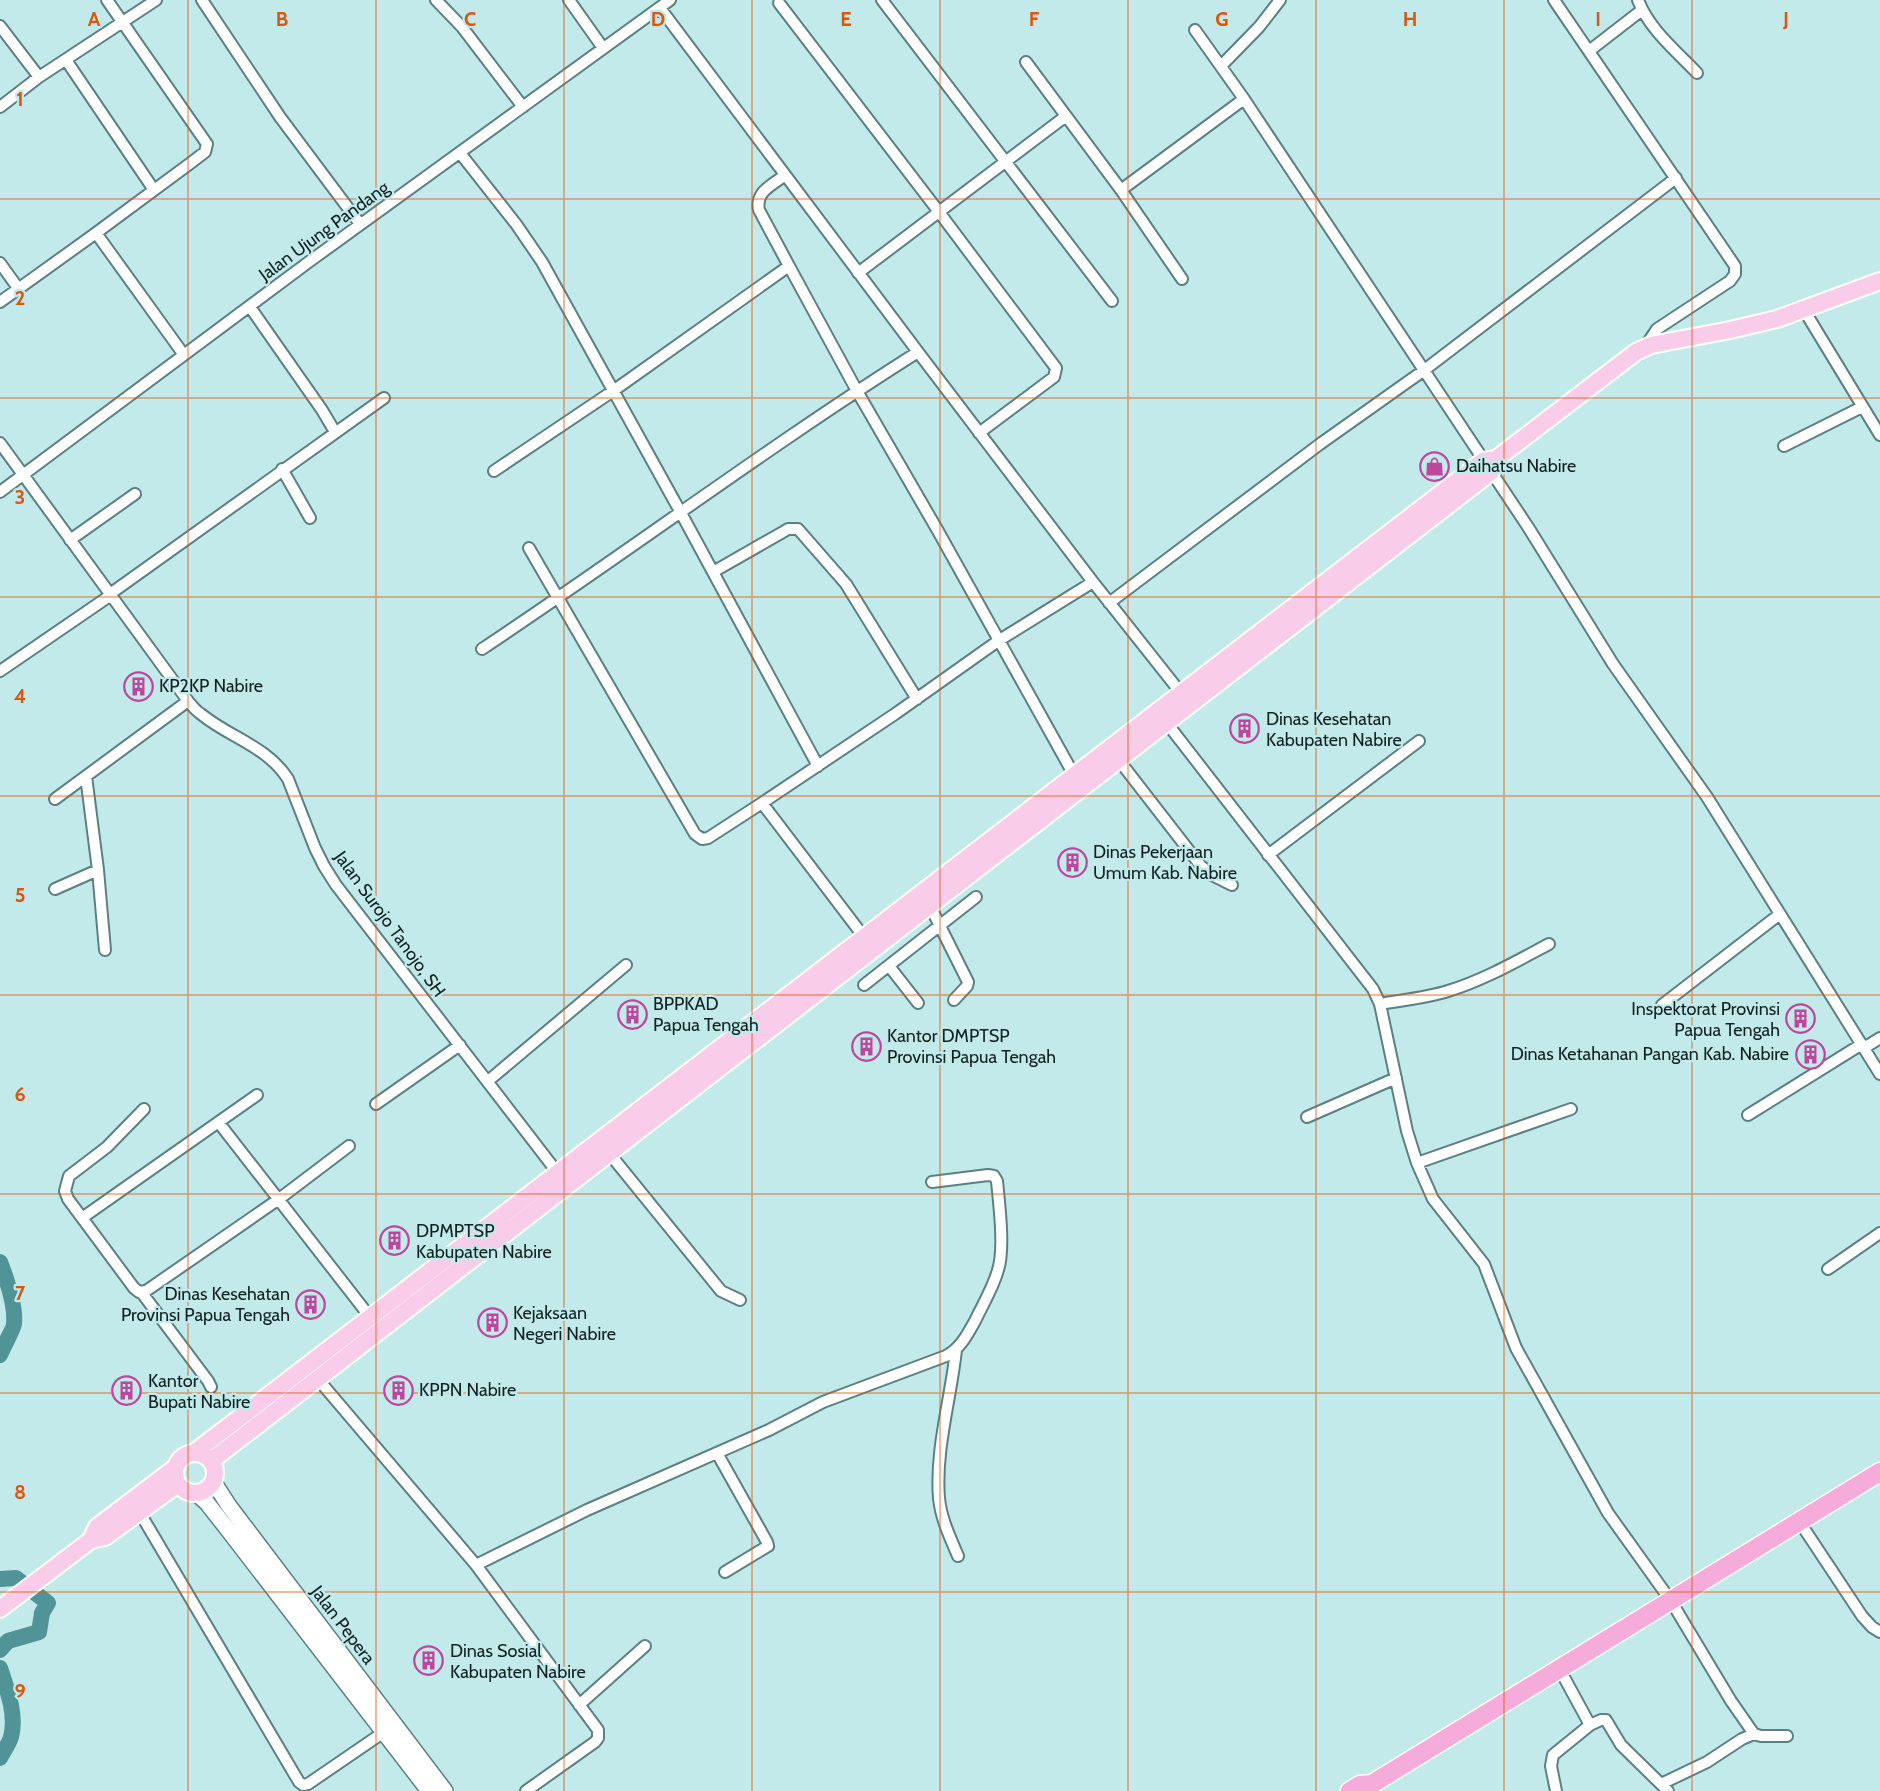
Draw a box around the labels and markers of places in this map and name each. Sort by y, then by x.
shop icon: Daihatsu Nabire [1419,450,1451,482]
place label: Daihatsu Nabire [1456,455,1576,477]
building icon: KP2KP Nabire [122,670,154,702]
place label: KP2KP Nabire [159,675,263,697]
place label: Dinas Kesehatan Kabupaten Nabire [1266,708,1402,751]
building icon: Dinas Kesehatan Kabupaten Nabire [1229,713,1261,745]
place label: Dinas Pekerjaan Umum Kab. Nabire [1093,841,1237,884]
building icon: Dinas Pekerjaan Umum Kab. Nabire [1056,846,1088,878]
place label: BPPKAD Papua Tengah [653,993,759,1036]
building icon: BPPKAD Papua Tengah [616,998,648,1030]
place label: Inspektorat Provinsi Papua Tengah [1631,998,1780,1041]
building icon: Inspektorat Provinsi Papua Tengah [1785,1003,1817,1035]
place label: Kantor DMPTSP Provinsi Papua Tengah [887,1025,1056,1068]
building icon: Kantor DMPTSP Provinsi Papua Tengah [850,1030,882,1062]
building icon: Dinas Ketahanan Pangan Kab. Nabire [1794,1038,1826,1070]
place label: Dinas Ketahanan Pangan Kab. Nabire [1511,1043,1789,1065]
place label: DPMPTSP Kabupaten Nabire [416,1220,552,1263]
building icon: DPMPTSP Kabupaten Nabire [379,1225,411,1257]
place label: Dinas Kesehatan Provinsi Papua Tengah [121,1283,290,1326]
building icon: Dinas Kesehatan Provinsi Papua Tengah [295,1288,327,1320]
place label: Kejaksaan Negeri Nabire [513,1302,616,1345]
building icon: Kejaksaan Negeri Nabire [476,1307,508,1339]
place label: Kantor Bupati Nabire [148,1370,250,1413]
building icon: KPPN Nabire [382,1374,414,1406]
building icon: Kantor Bupati Nabire [111,1375,143,1407]
place label: KPPN Nabire [419,1379,516,1401]
place label: Dinas Sosial Kabupaten Nabire [450,1640,586,1683]
building icon: Dinas Sosial Kabupaten Nabire [413,1645,445,1677]

